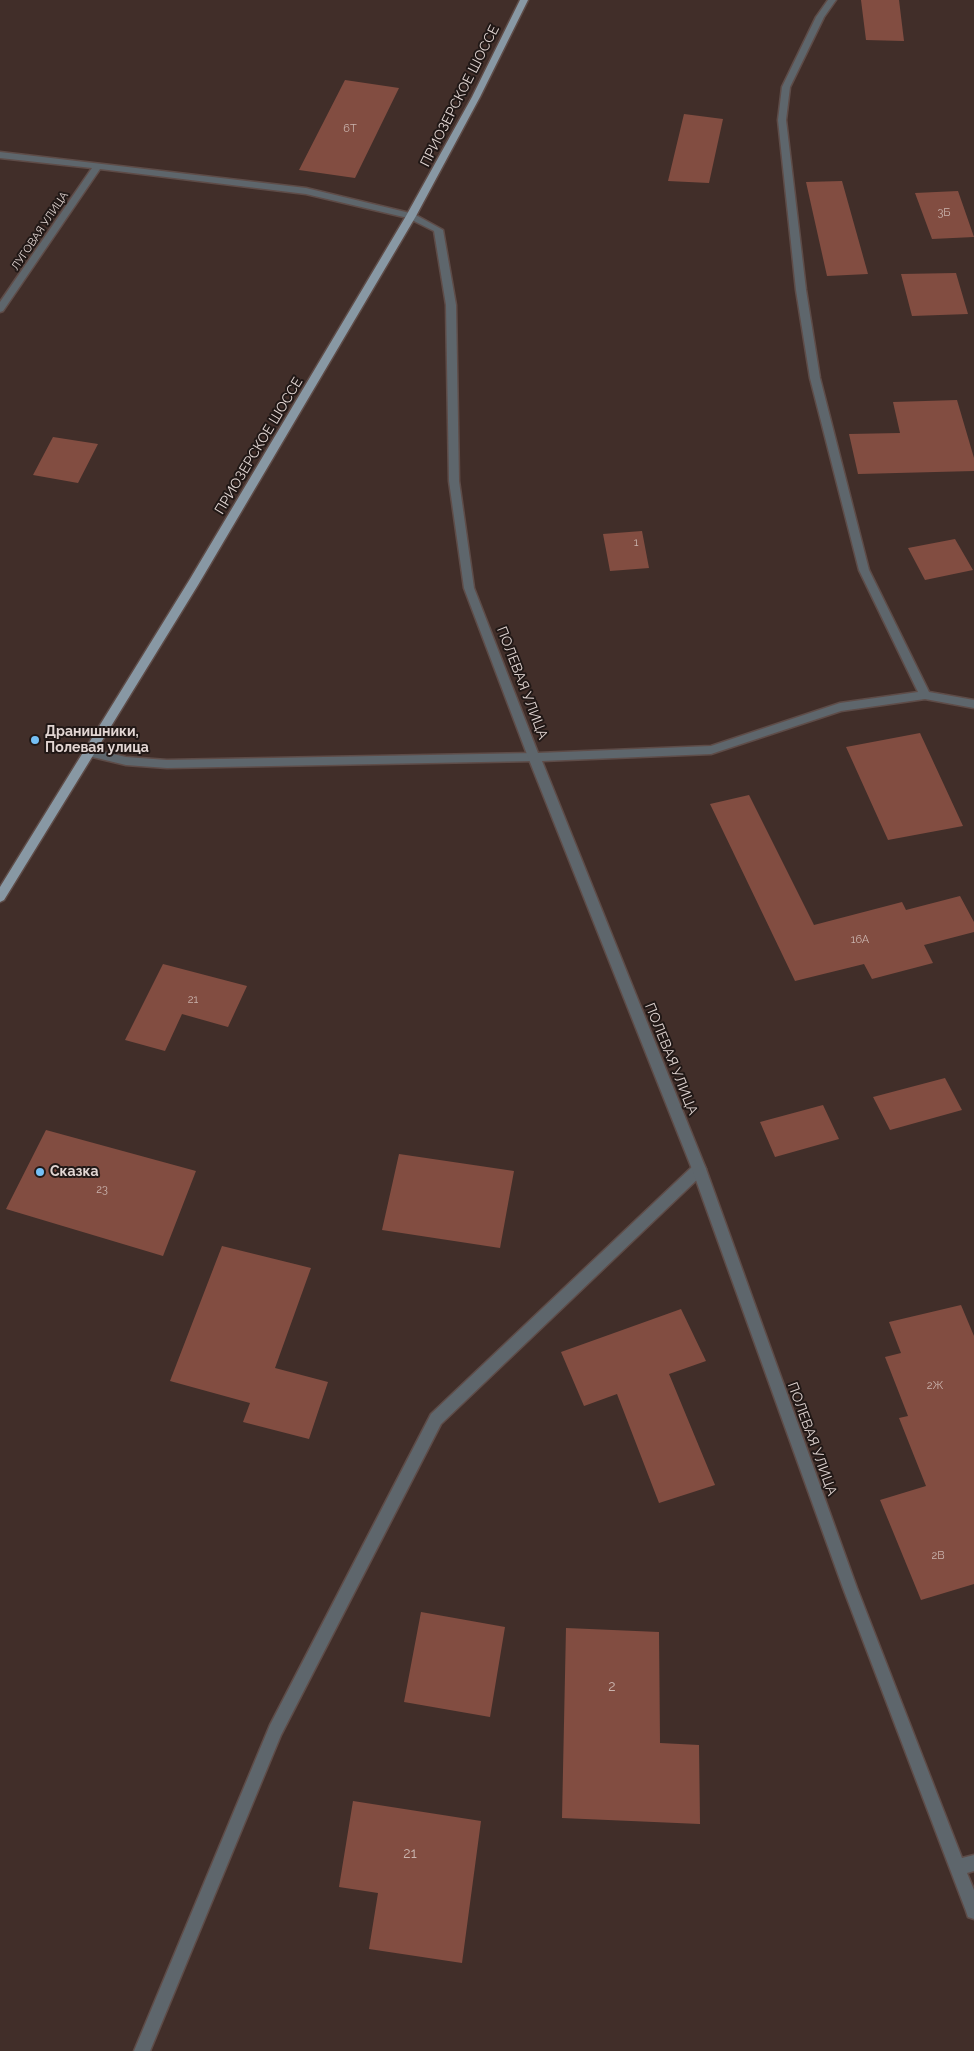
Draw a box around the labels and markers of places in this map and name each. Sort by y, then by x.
place label: Дранишники, Полевая улица [45,724,149,756]
marker: Дранишники, Полевая улица [29,734,41,746]
place label: Сказка [50,1164,98,1180]
marker: Сказка [34,1166,46,1178]

